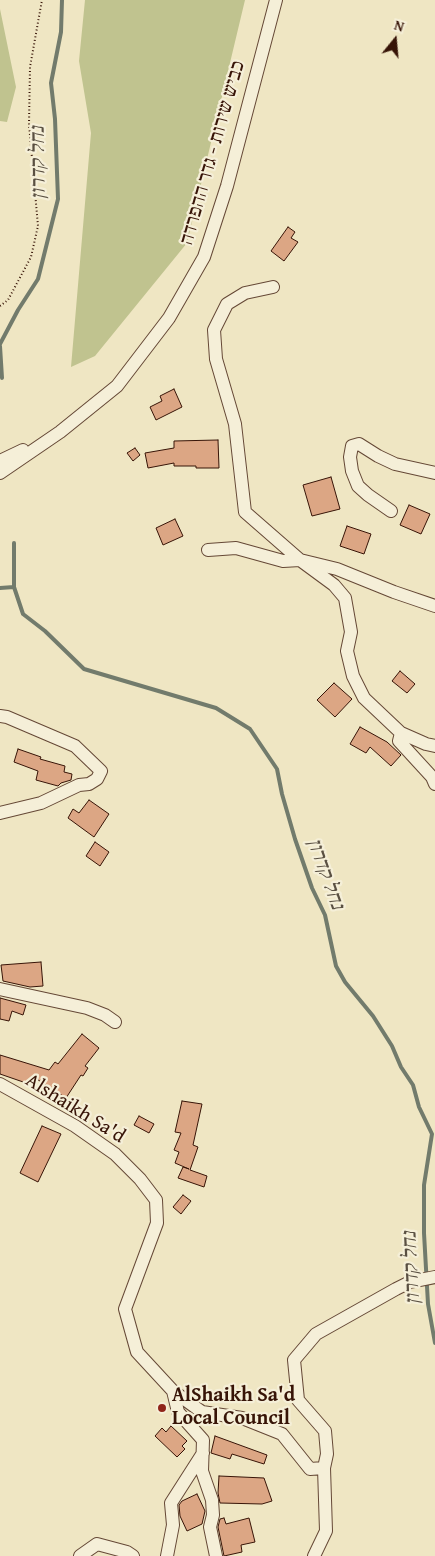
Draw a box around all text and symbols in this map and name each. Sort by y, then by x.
north arrow [370,15,420,65]
text: N [392,15,407,37]
street label: כביש שירות - גדר ההפרדה [175,58,251,248]
water label: נחל קדרון [26,126,52,200]
water label: נחל קדרון [301,835,349,913]
street label: Alshaikh Sa'd [21,1069,129,1149]
water label: נחל קדרון [397,1231,427,1305]
place label: AlShaikh Sa'd Local Council [172,1384,295,1431]
marker: AlShaikh Sa'd Local Council [156,1402,168,1414]

